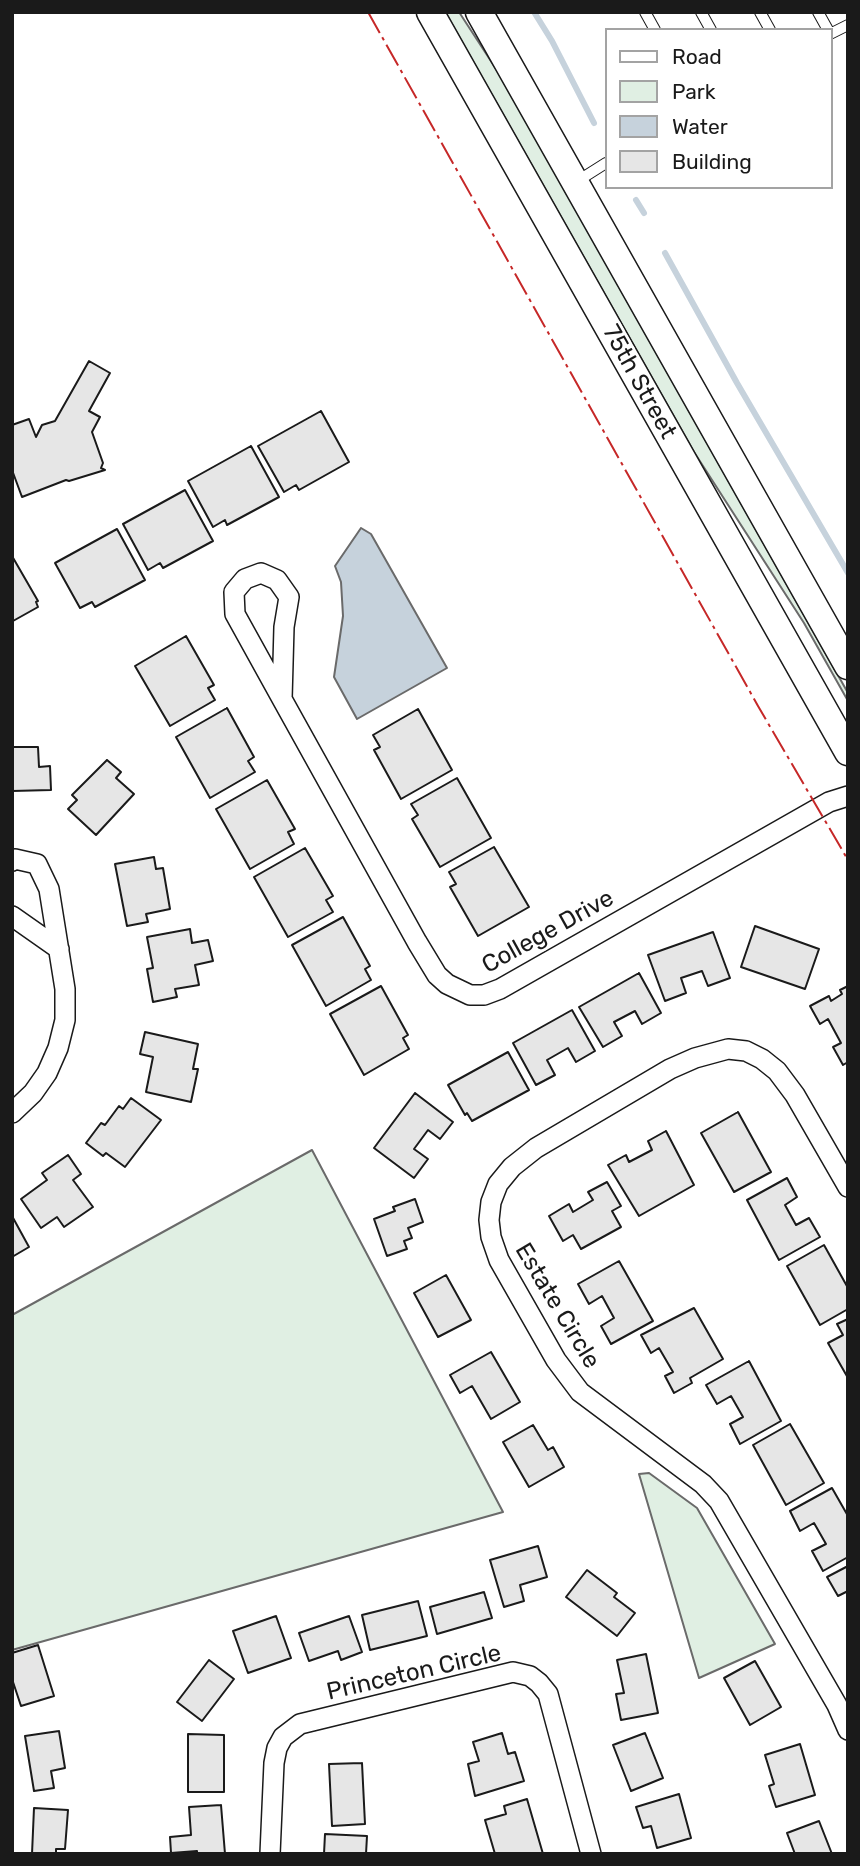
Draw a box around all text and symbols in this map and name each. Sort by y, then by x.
legend [604,28,832,189]
text: Road [672,44,722,69]
text: Park [672,79,716,104]
text: Water [672,114,728,139]
text: Building [672,149,752,174]
street label: 75th Street [596,320,682,444]
street label: College Drive [477,884,619,980]
street label: Estate Circle [508,1238,606,1374]
street label: Princeton Circle [324,1639,504,1707]

